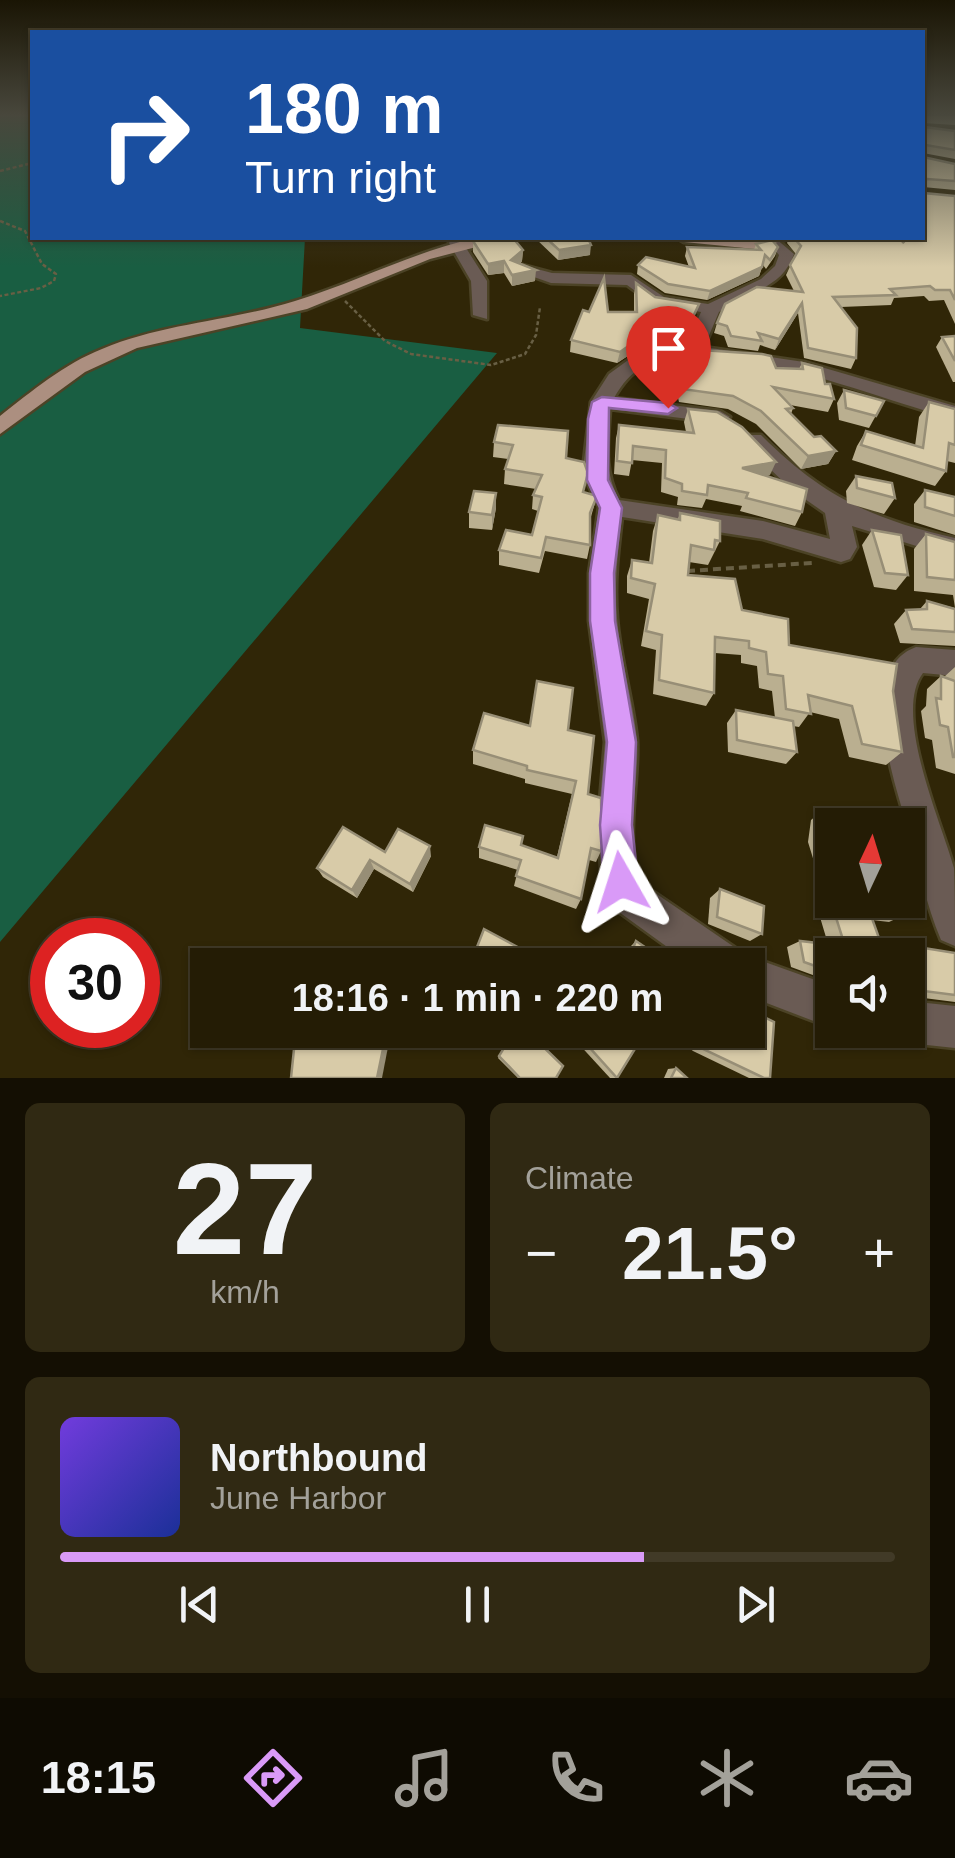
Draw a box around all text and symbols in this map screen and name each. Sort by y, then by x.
icon: right [80,70,210,200]
text: 180 m [245,70,443,148]
text: Turn right [245,152,436,203]
pin [626,306,711,409]
icon: arrive [641,321,696,376]
north arrow [815,808,925,918]
map controls [815,808,925,1048]
position arrow [569,830,673,934]
speed limit sign: 30 [30,918,160,1048]
button: sound [815,938,925,1048]
text: 18:16 · 1 min · 220 m [292,977,663,1019]
text: 27 [173,1136,317,1282]
text: Climate [525,1160,633,1196]
text: 21.5° [622,1211,798,1295]
text: − [525,1222,557,1284]
text: + [863,1222,895,1284]
text: km/h [210,1274,280,1310]
text: Northbound [210,1437,427,1479]
text: June Harbor [210,1480,386,1516]
icon: previous [172,1577,227,1632]
icon: pause [450,1577,505,1632]
icon: next [728,1577,783,1632]
icon: directions [238,1743,308,1813]
icon: music [389,1743,459,1813]
icon: phone [541,1743,611,1813]
icon: climate [692,1743,762,1813]
icon: car [844,1743,914,1813]
text: 18:15 [41,1752,156,1803]

